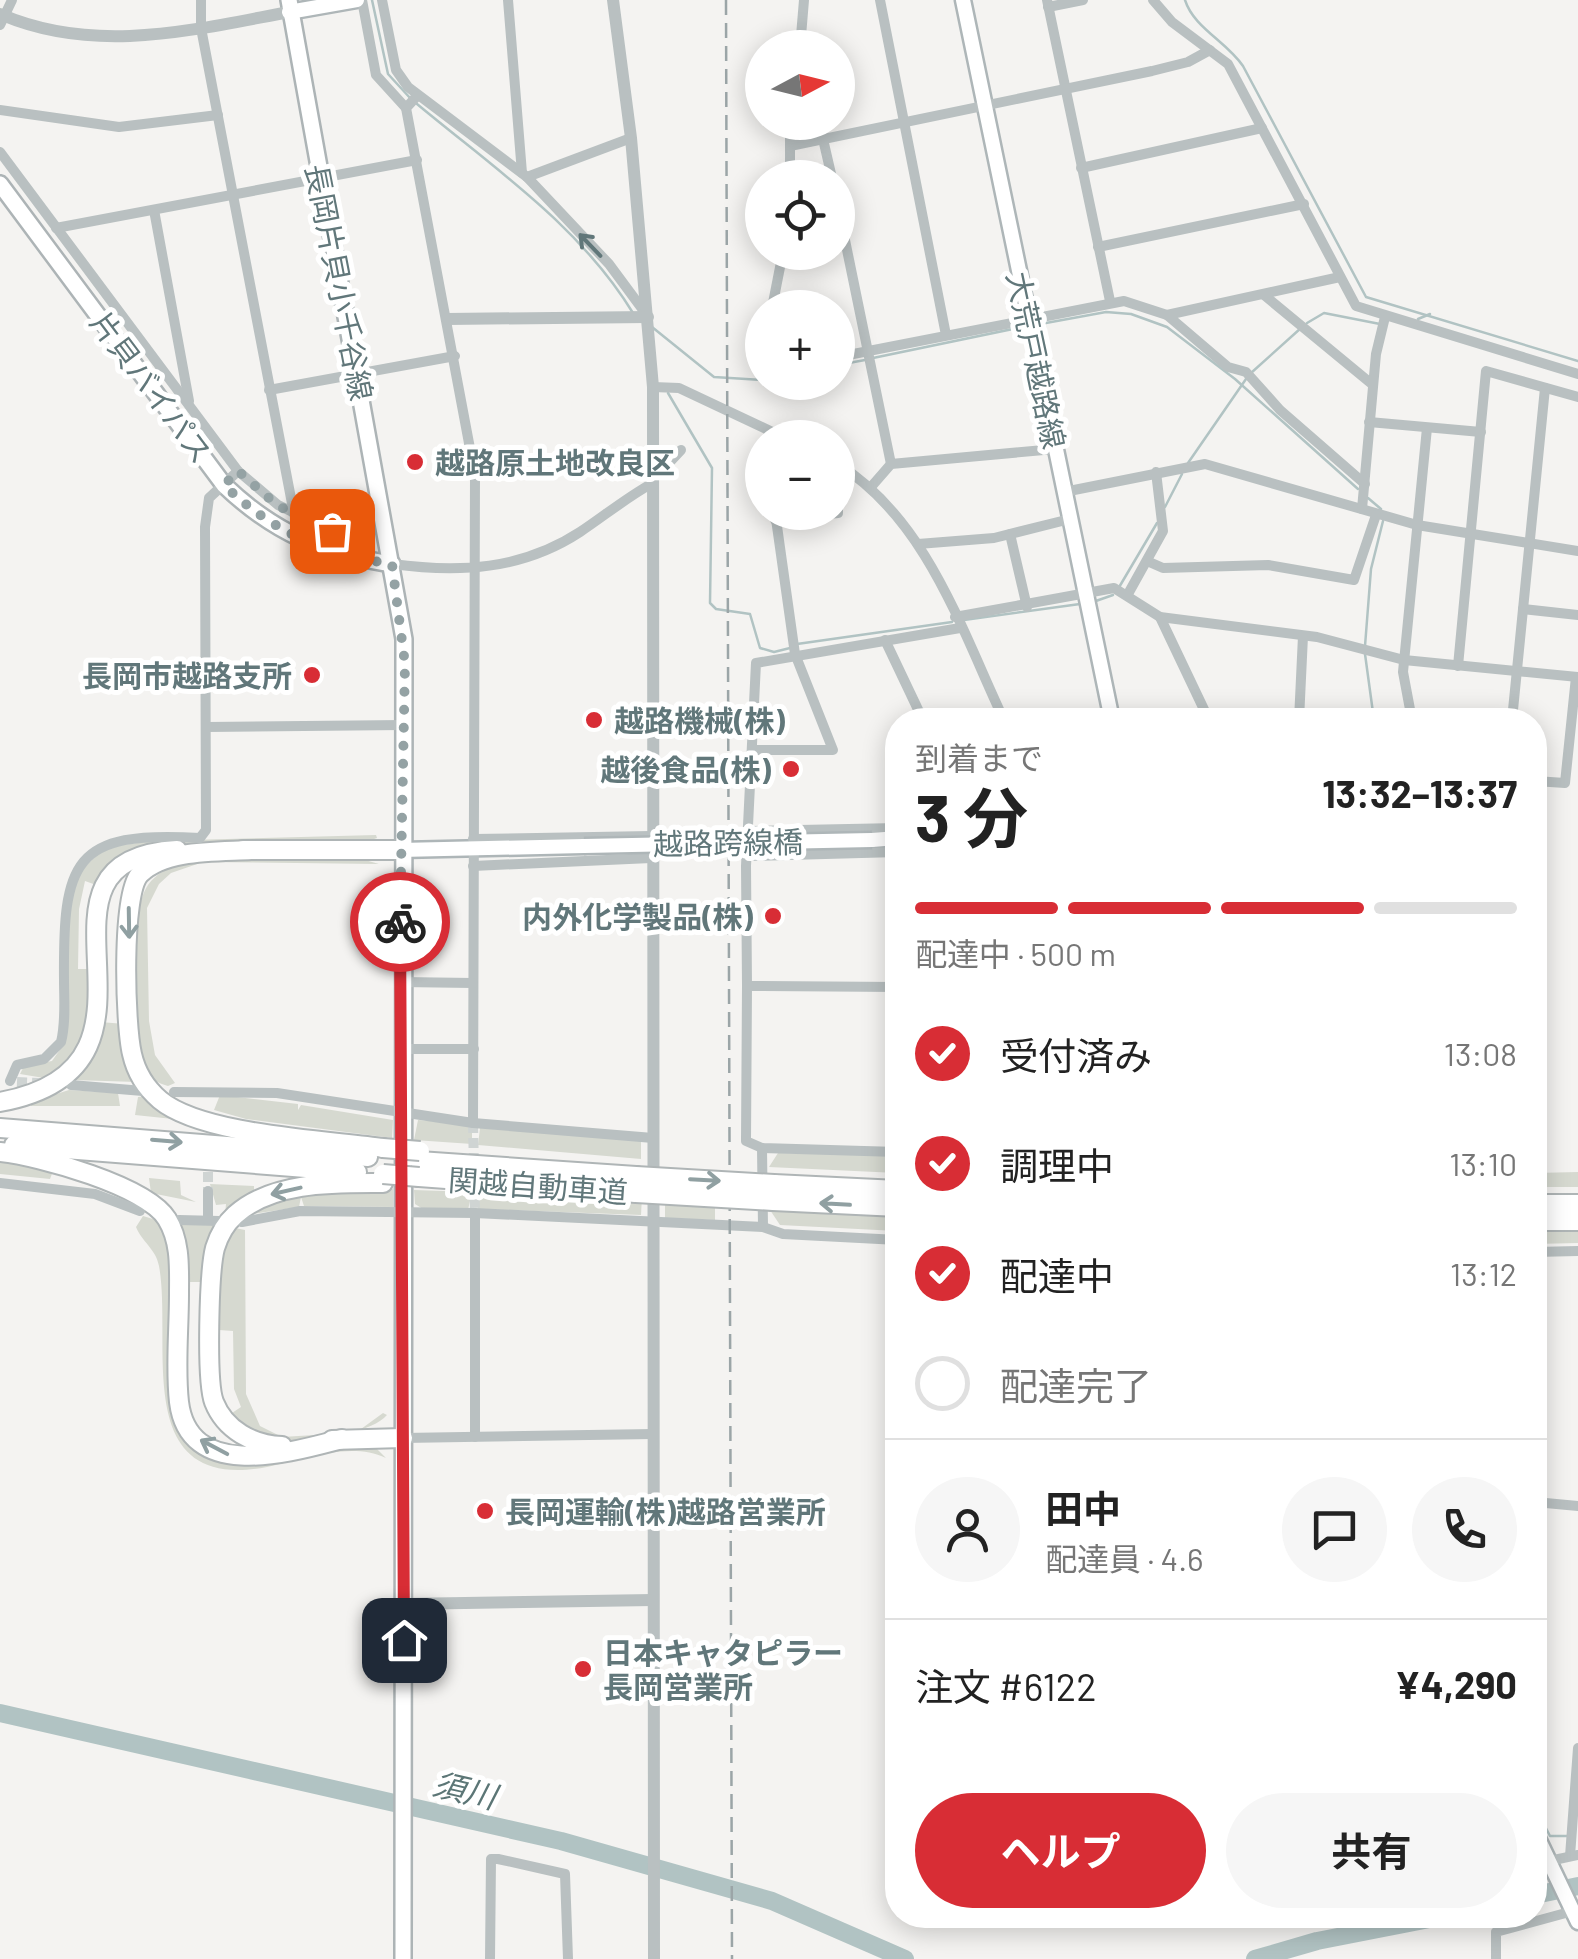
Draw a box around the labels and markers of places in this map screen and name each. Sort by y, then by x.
place label: 越路原土地改良区 [435,444,675,480]
marker: 越路原土地改良区 [404,451,426,473]
pin [290,489,375,574]
place label: 長岡市越路支所 [82,657,292,693]
marker: 長岡市越路支所 [301,664,323,686]
place label: 越路機械(株) [614,702,785,738]
marker: 越路機械(株) [583,709,605,731]
place label: 越後食品(株) [600,751,772,787]
marker: 越後食品(株) [780,758,802,780]
place label: 内外化学製品(株) [522,898,754,934]
marker: 内外化学製品(株) [762,905,784,927]
place label: 長岡運輸(株)越路営業所 [505,1493,826,1529]
marker: 長岡運輸(株)越路営業所 [474,1500,496,1522]
pin [362,1598,447,1683]
place label: 日本キャタピラー 長岡営業所 [603,1634,843,1704]
marker: 日本キャタピラー 長岡営業所 [572,1658,594,1680]

